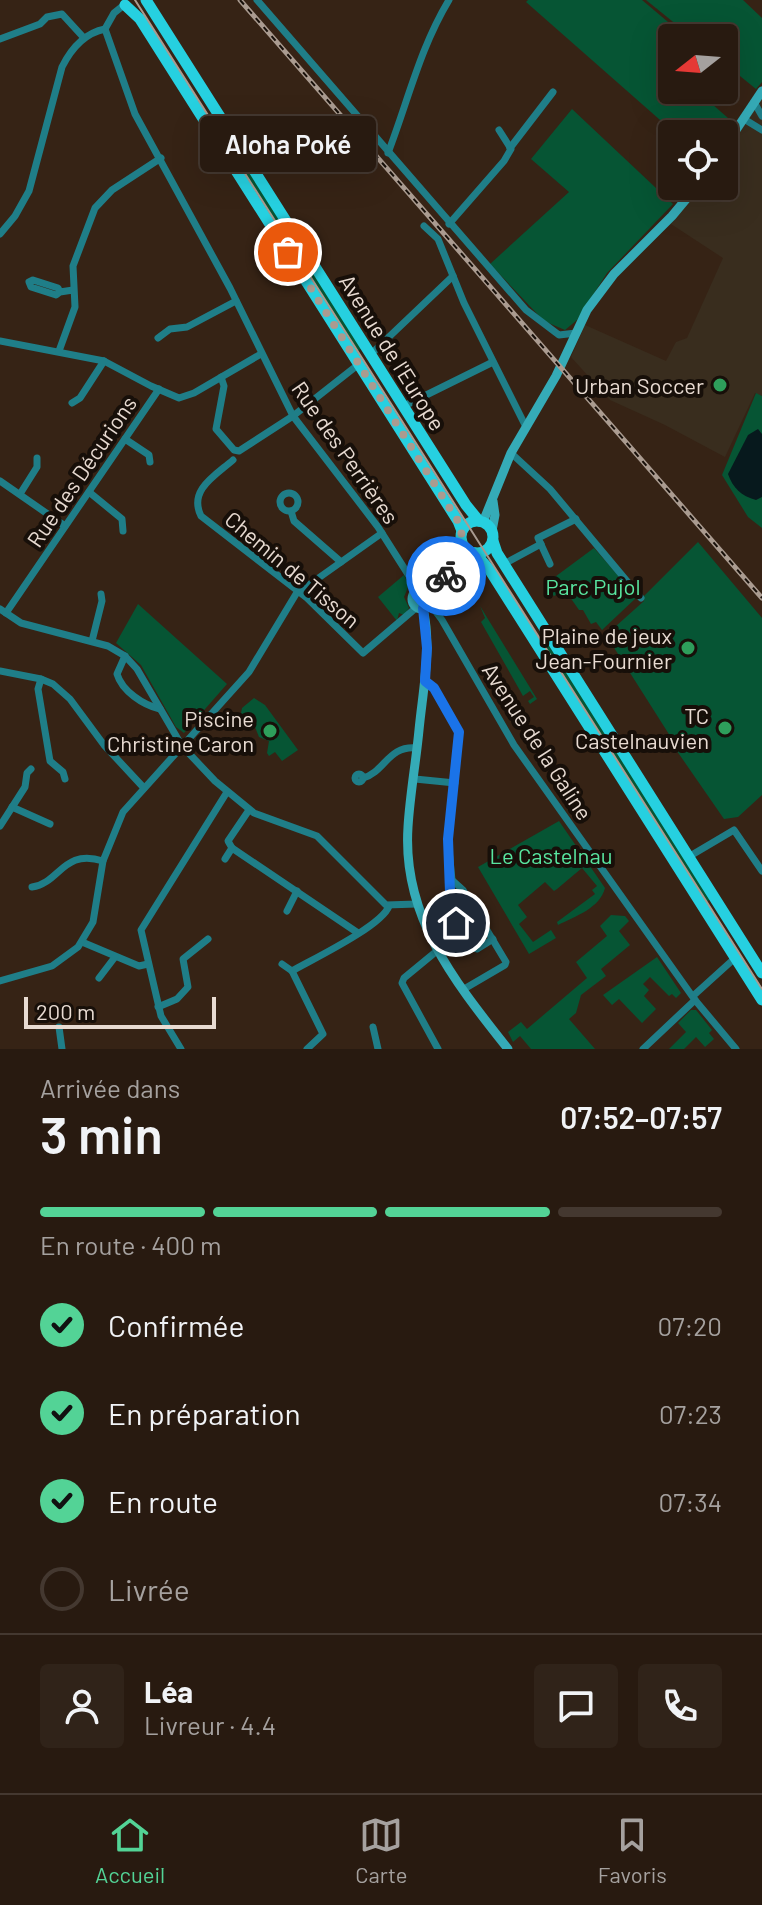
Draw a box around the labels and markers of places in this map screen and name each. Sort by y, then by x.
callout: Aloha Poké [200,116,376,172]
pin [254,218,322,286]
place label: Urban Soccer [575,372,704,398]
marker: Urban Soccer [711,376,729,394]
place label: Plaine de jeux Jean-Fournier [535,622,672,673]
marker: Plaine de jeux Jean-Fournier [679,639,697,657]
place label: TC Castelnauvien [575,702,709,753]
place label: Piscine Christine Caron [107,705,254,756]
marker: TC Castelnauvien [716,719,734,737]
marker: Piscine Christine Caron [261,722,279,740]
pin [422,889,490,957]

